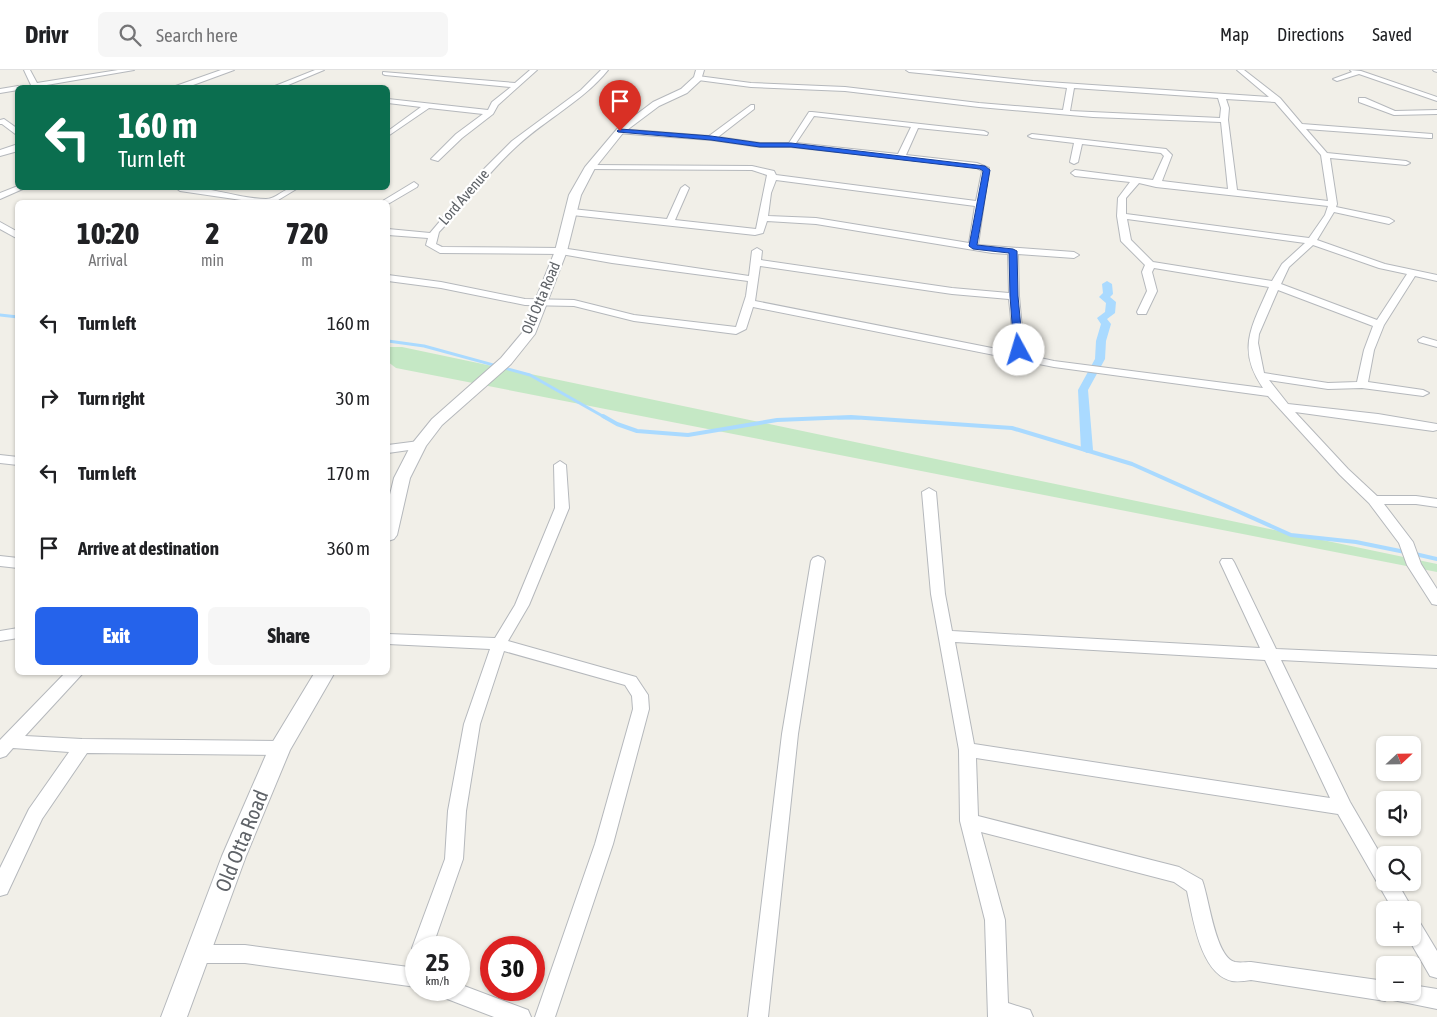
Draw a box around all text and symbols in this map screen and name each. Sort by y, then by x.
search box [98,12,448,57]
text: Drivr [25,21,68,48]
icon: search [116,21,144,49]
text: Search here [156,24,238,46]
text: Map [1220,24,1249,45]
text: Directions [1277,24,1344,45]
text: Saved [1372,24,1412,45]
pin [599,80,641,131]
icon: arrive [606,87,634,115]
icon: left [35,105,100,170]
text: 160 m [118,105,197,145]
text: Turn left [118,146,185,172]
street label: Lord Avenue [435,165,492,228]
text: 10:20 [77,216,139,250]
text: 2 [205,216,220,250]
text: 720 [286,216,328,250]
text: Arrival [88,251,128,269]
text: min [201,251,224,269]
text: m [301,251,313,269]
street label: Old Otta Road [518,259,563,336]
icon: left [35,309,63,337]
text: Turn left [78,312,136,334]
text: 160 m [327,312,370,334]
position arrow [992,323,1044,375]
icon: right [35,384,63,412]
text: Turn right [78,387,145,409]
text: 30 m [336,387,370,409]
icon: left [35,459,63,487]
text: Turn left [78,462,136,484]
text: 170 m [327,462,370,484]
icon: arrive [35,534,63,562]
text: Arrive at destination [78,537,219,559]
text: 360 m [327,537,370,559]
button: Exit [35,607,198,665]
button: Share [208,607,370,665]
north arrow [1376,736,1421,781]
map controls [1376,736,1421,1001]
street label: Old Otta Road [210,786,272,895]
button: sound [1376,791,1421,836]
button: search [1376,846,1421,891]
button: + [1376,901,1421,946]
speed limit sign: 30 [480,936,545,1001]
text: 25 [426,948,449,976]
button: − [1376,956,1421,1001]
text: km/h [426,974,449,988]

